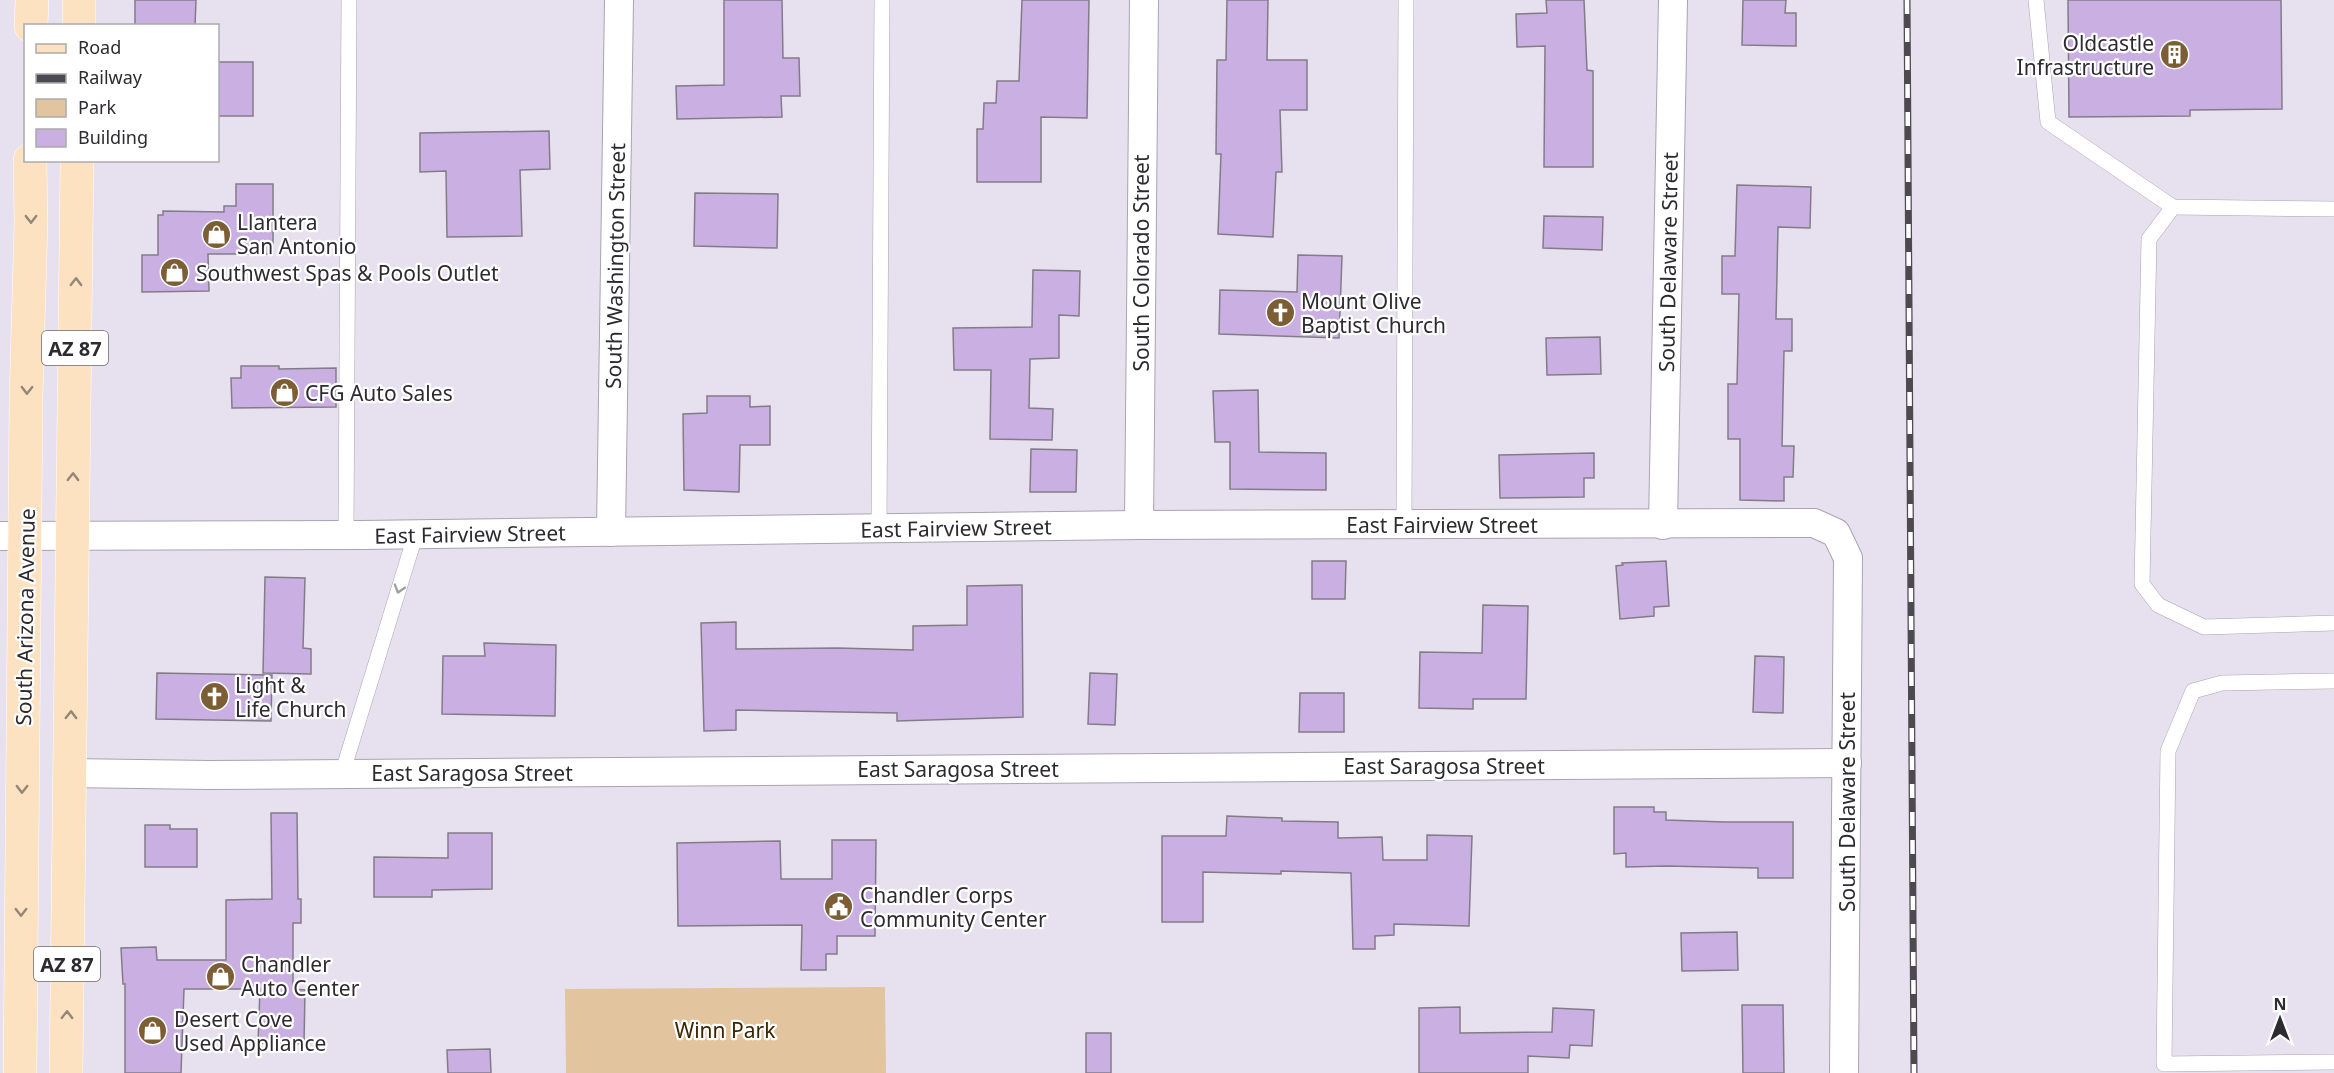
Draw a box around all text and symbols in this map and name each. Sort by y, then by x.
legend [24,24,219,162]
place label: Oldcastle Infrastructure [2017,29,2154,81]
text: Road [78,35,121,59]
building icon: Oldcastle Infrastructure [2159,39,2191,71]
text: Railway [78,65,143,89]
text: Park [78,95,116,119]
text: Building [78,125,148,149]
street label: South Washington Street [599,142,631,389]
street label: South Delaware Street [1652,151,1684,372]
street label: South Colorado Street [1127,154,1155,372]
place label: Llantera San Antonio [237,208,357,260]
one-way arrow [25,214,37,223]
shop icon: Llantera San Antonio [200,218,232,250]
shop icon: Southwest Spas & Pools Outlet [159,257,191,289]
place label: Southwest Spas & Pools Outlet [196,259,499,287]
one-way arrow [70,278,82,287]
place label: Mount Olive Baptist Church [1301,287,1446,339]
church icon: Mount Olive Baptist Church [1264,297,1296,329]
road number: AZ 87 [42,331,108,365]
shop icon: CFG Auto Sales [268,377,300,409]
place label: CFG Auto Sales [305,379,453,407]
one-way arrow [20,386,33,395]
one-way arrow [67,473,79,482]
street label: South Arizona Avenue [9,508,41,726]
street label: East Fairview Street [1346,511,1538,539]
street label: East Fairview Street [860,512,1052,544]
street label: East Fairview Street [374,518,566,550]
one-way arrow [394,583,406,594]
place label: Light & Life Church [235,671,347,723]
church icon: Light & Life Church [198,681,230,713]
street label: South Delaware Street [1833,692,1861,912]
one-way arrow [64,710,77,719]
street label: East Saragosa Street [1343,752,1545,780]
street label: East Saragosa Street [857,755,1059,783]
street label: East Saragosa Street [371,759,573,787]
one-way arrow [16,785,28,794]
place label: Chandler Corps Community Center [860,881,1047,933]
public building icon: Chandler Corps Community Center [823,891,855,923]
one-way arrow [15,907,27,916]
road number: AZ 87 [34,947,100,981]
place label: Chandler Auto Center [241,950,360,1002]
shop icon: Chandler Auto Center [204,960,236,992]
north arrow [2250,989,2310,1049]
text: N [2273,993,2287,1015]
place label: Desert Cove Used Appliance [174,1005,326,1057]
one-way arrow [61,1010,73,1019]
shop icon: Desert Cove Used Appliance [137,1015,169,1047]
park label: Winn Park [675,1016,776,1044]

